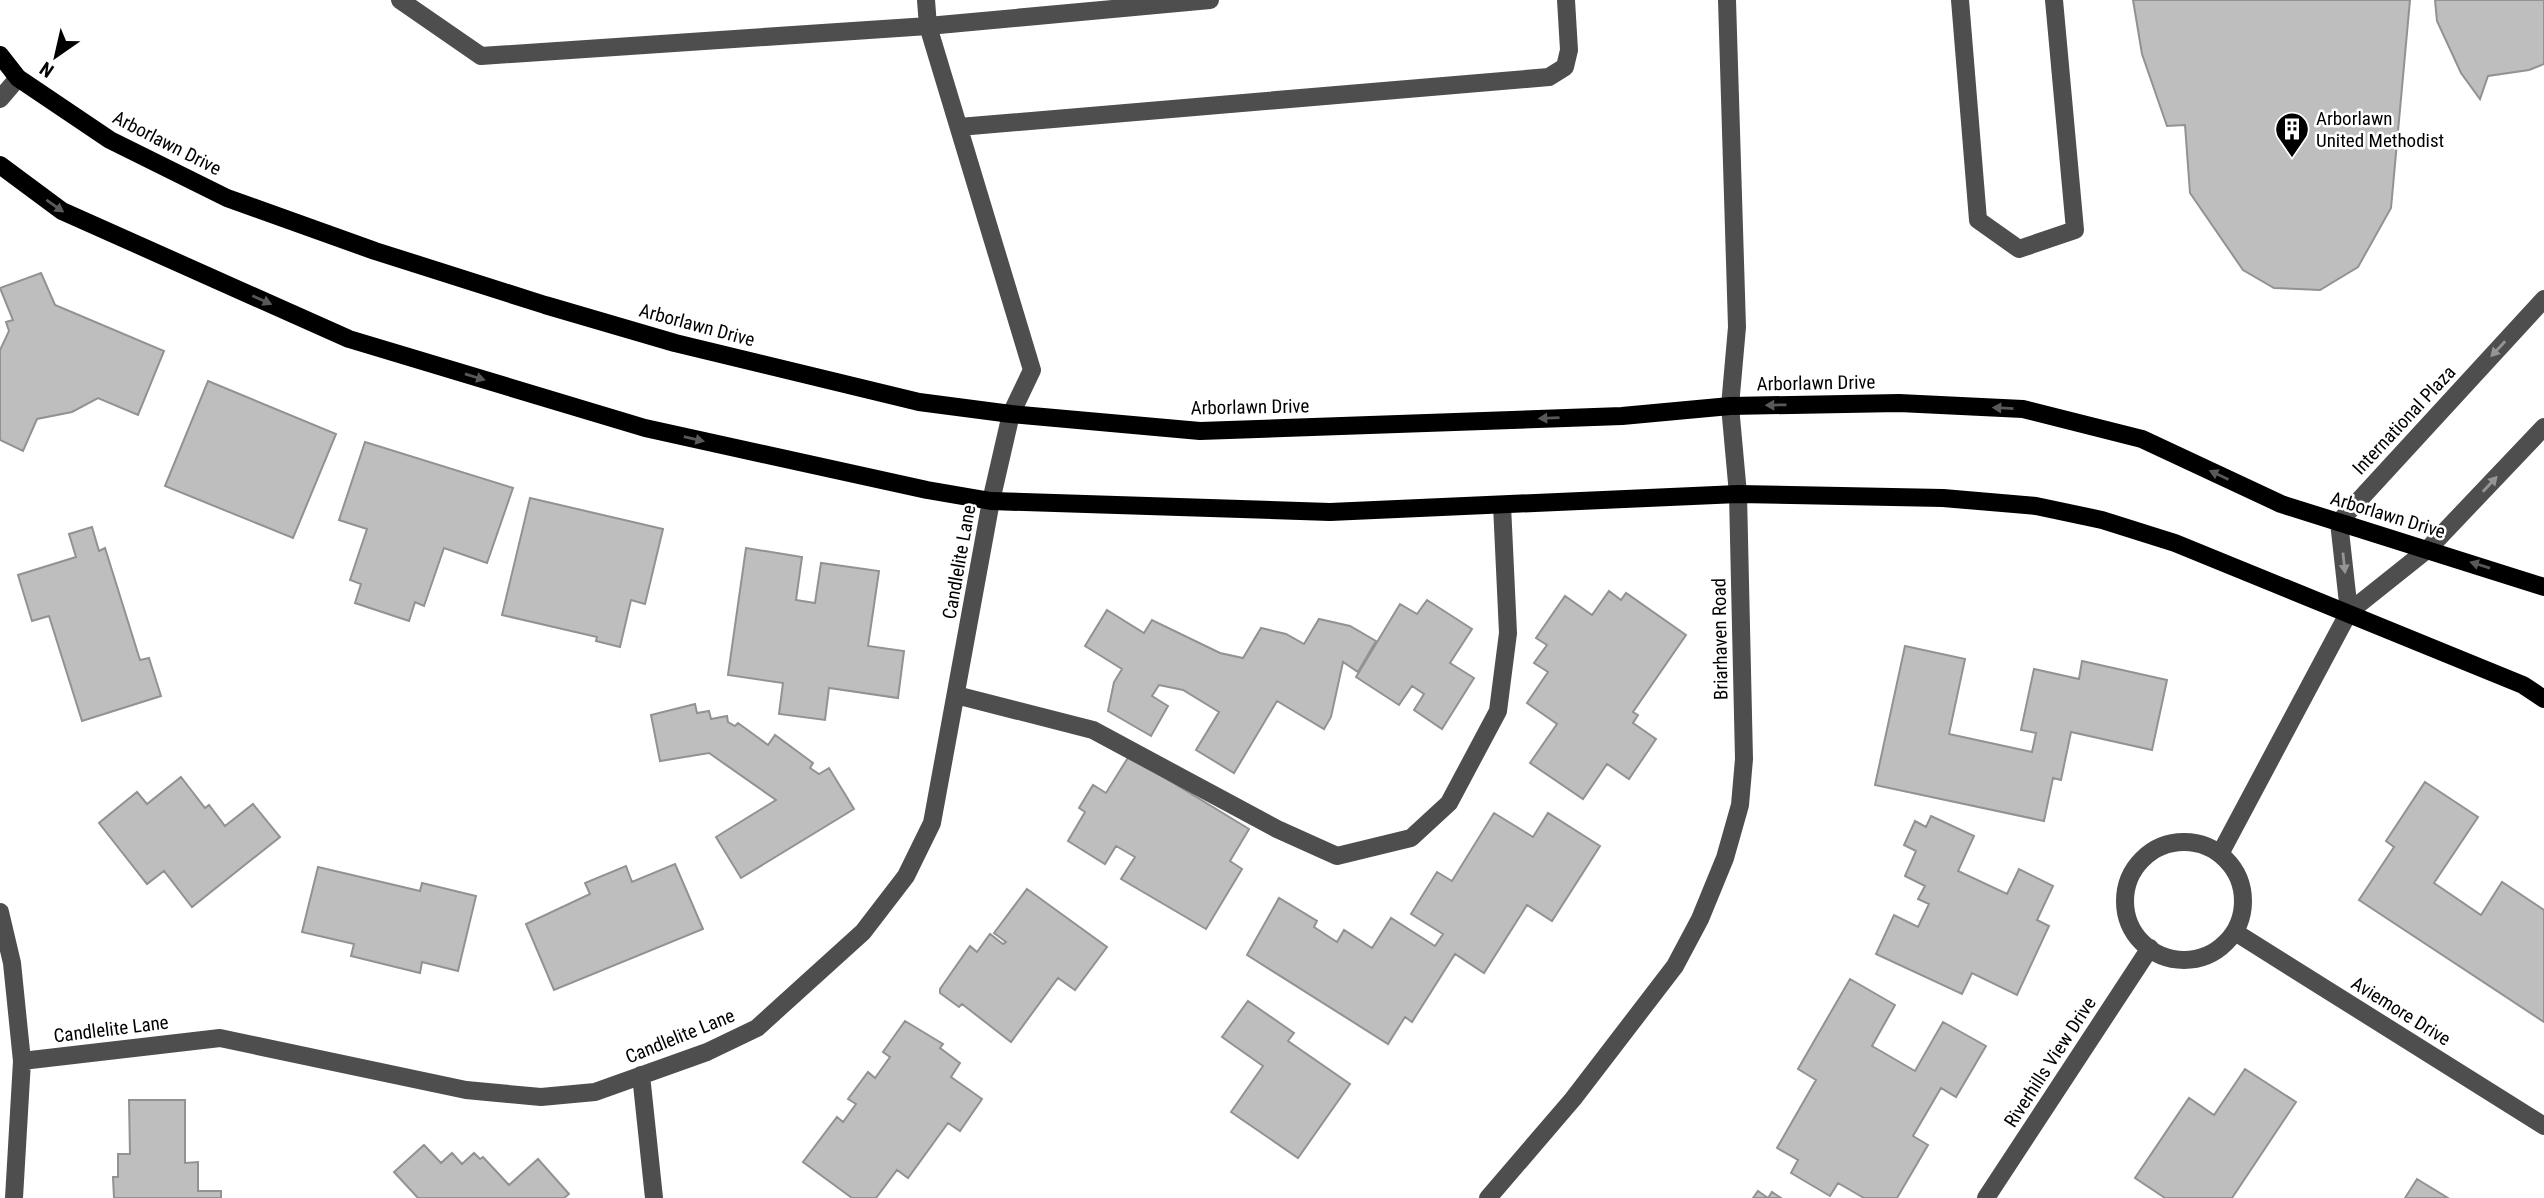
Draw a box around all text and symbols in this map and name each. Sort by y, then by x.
north arrow [21,21,91,91]
text: N [36,57,58,82]
street label: Arborlawn Drive [109,106,225,180]
place label: Arborlawn United Methodist [2316,107,2444,152]
building icon: Arborlawn United Methodist [2273,110,2311,159]
one-way arrow [46,199,64,213]
one-way arrow [252,294,272,306]
street label: Arborlawn Drive [637,299,757,351]
one-way arrow [2490,340,2506,358]
street label: International Plaza [2348,361,2460,479]
street label: Arborlawn Drive [1756,370,1876,396]
one-way arrow [465,372,486,382]
street label: Arborlawn Drive [1190,394,1310,420]
one-way arrow [1765,399,1787,411]
one-way arrow [1992,402,2014,413]
one-way arrow [1538,413,1560,424]
one-way arrow [683,433,705,444]
one-way arrow [2209,469,2229,481]
one-way arrow [2481,476,2497,493]
street label: Arborlawn Drive [2328,487,2448,543]
street label: Candlelite Lane [938,503,980,621]
one-way arrow [2338,553,2349,575]
one-way arrow [2469,560,2490,570]
street label: Briarhaven Road [1707,578,1733,700]
street label: Aviemore Drive [2347,971,2455,1051]
street label: Riverhills View Drive [1999,992,2101,1132]
street label: Candlelite Lane [622,1004,738,1068]
street label: Candlelite Lane [52,1011,170,1047]

